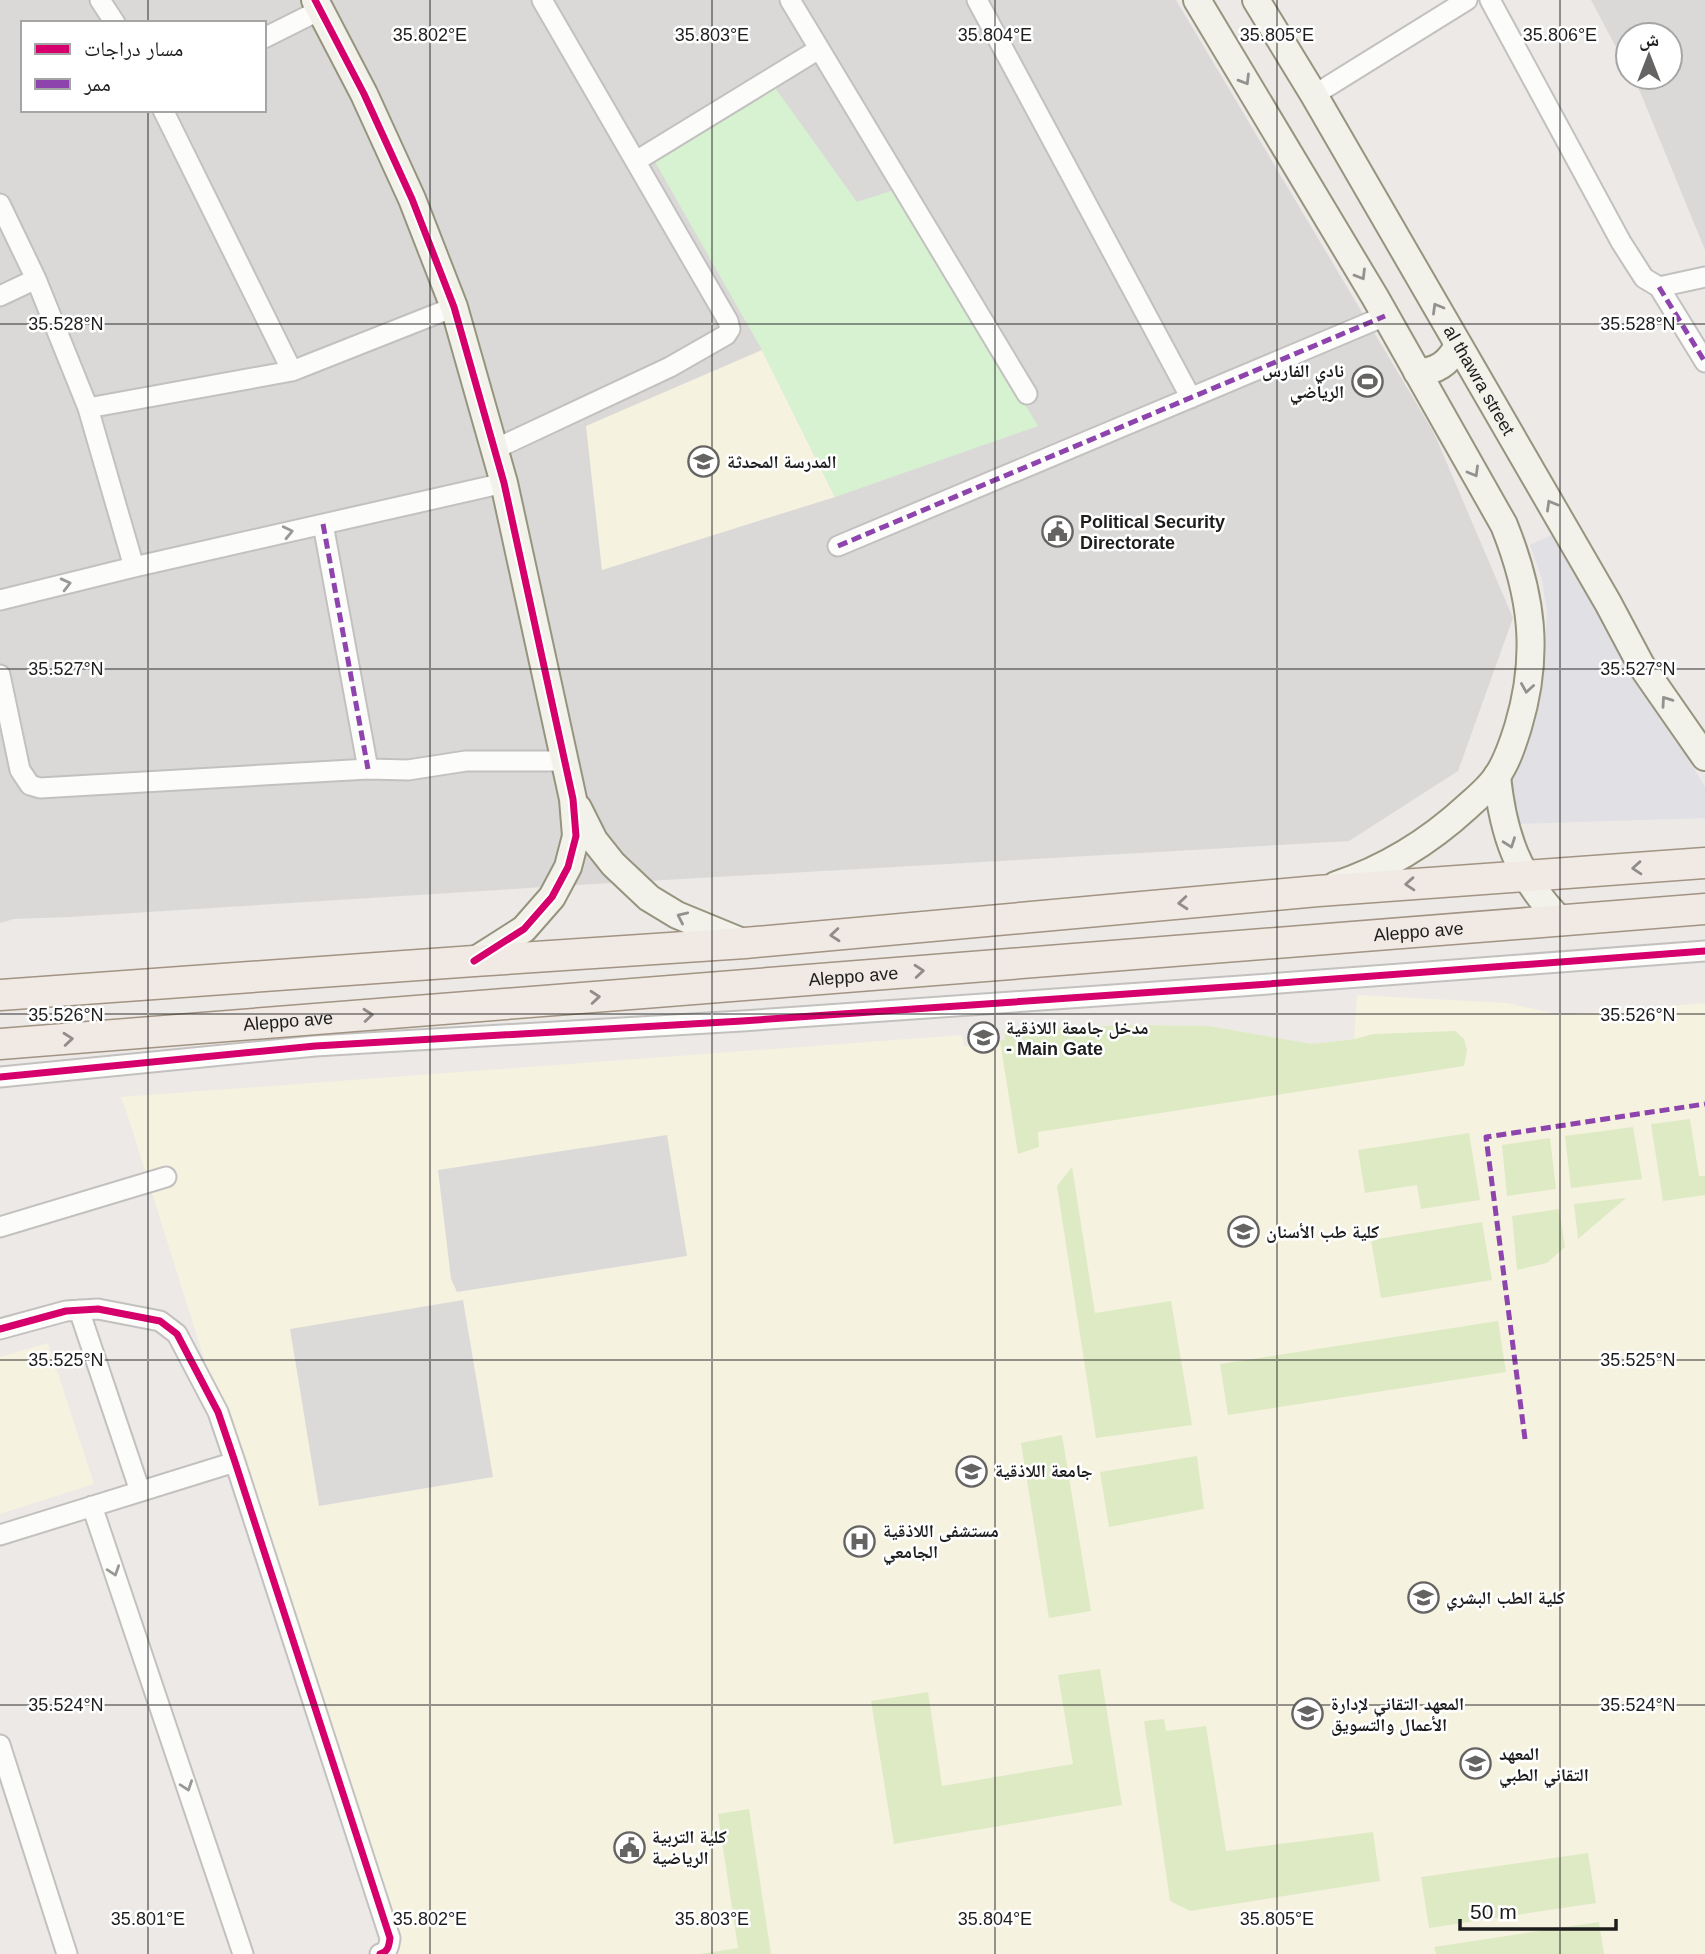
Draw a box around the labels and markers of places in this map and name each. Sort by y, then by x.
place label: نادي الفارس الرياضي [1262,361,1344,406]
sports icon: نادي الفارس الرياضي [1350,364,1384,398]
school or university icon: المدرسة المحدثة [687,445,721,479]
place label: المدرسة المحدثة [727,452,837,472]
place label: Political Security Directorate [1080,512,1225,553]
public building icon: Political Security Directorate [1040,515,1074,549]
place label: مدخل جامعة اللاذقية - Main Gate [1006,1018,1149,1059]
school or university icon: مدخل جامعة اللاذقية - Main Gate [966,1021,1000,1055]
school or university icon: كلية طب الأسنان [1226,1215,1260,1249]
place label: كلية طب الأسنان [1266,1222,1379,1243]
school or university icon: جامعة اللاذقية [955,1454,989,1488]
place label: جامعة اللاذقية [995,1461,1093,1481]
place label: مستشفى اللاذقية الجامعي [883,1521,999,1566]
hospital icon: مستشفى اللاذقية الجامعي [843,1524,877,1558]
school or university icon: كلية الطب البشري [1406,1581,1440,1615]
place label: كلية الطب البشري [1446,1588,1565,1612]
place label: المعهد التقاني لإدارة الأعمال والتسويق [1331,1694,1464,1736]
school or university icon: المعهد التقاني لإدارة الأعمال والتسويق [1291,1697,1325,1731]
place label: المعهد التقاني الطبي [1499,1744,1589,1789]
school or university icon: المعهد التقاني الطبي [1459,1747,1493,1781]
place label: كلية التربية الرياضية [652,1827,727,1868]
public building icon: كلية التربية الرياضية [612,1830,646,1864]

